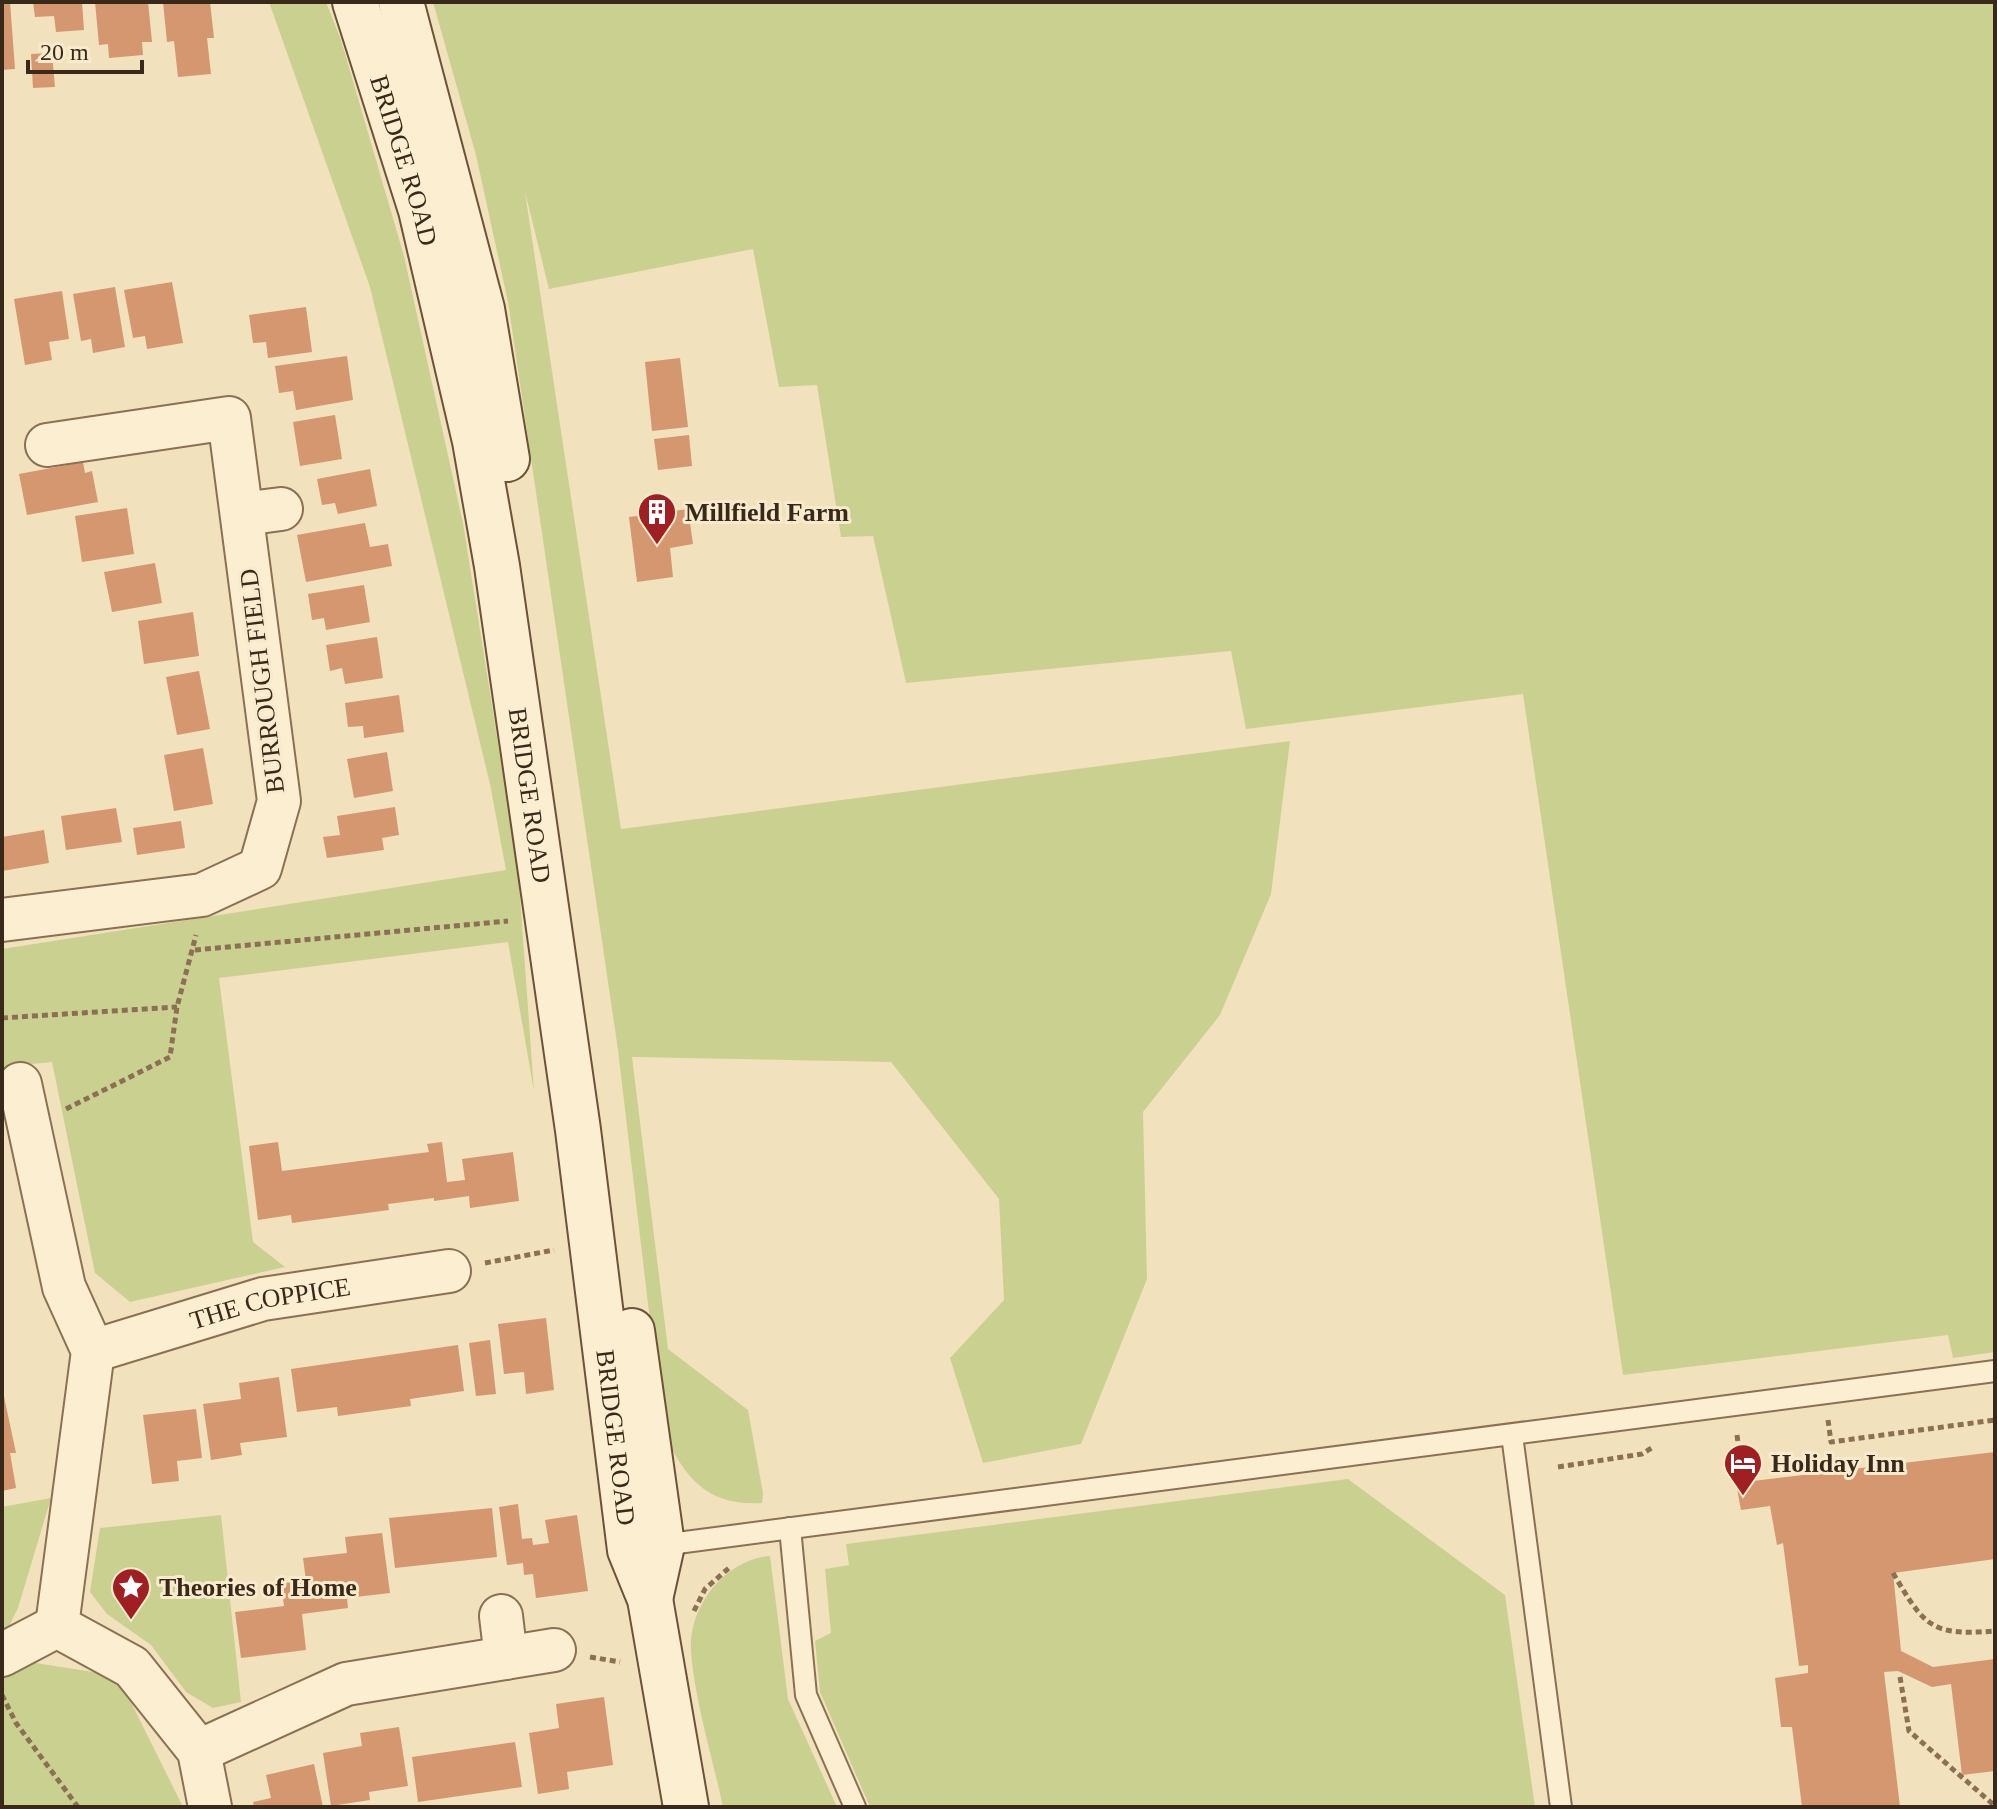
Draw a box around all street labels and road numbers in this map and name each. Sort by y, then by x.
street label: BRIDGE ROAD [365,71,443,249]
street label: BURROUGH FIELD [234,567,290,795]
street label: BRIDGE ROAD [503,706,557,885]
street label: THE COPPICE [186,1272,352,1335]
street label: BRIDGE ROAD [591,1348,641,1527]

